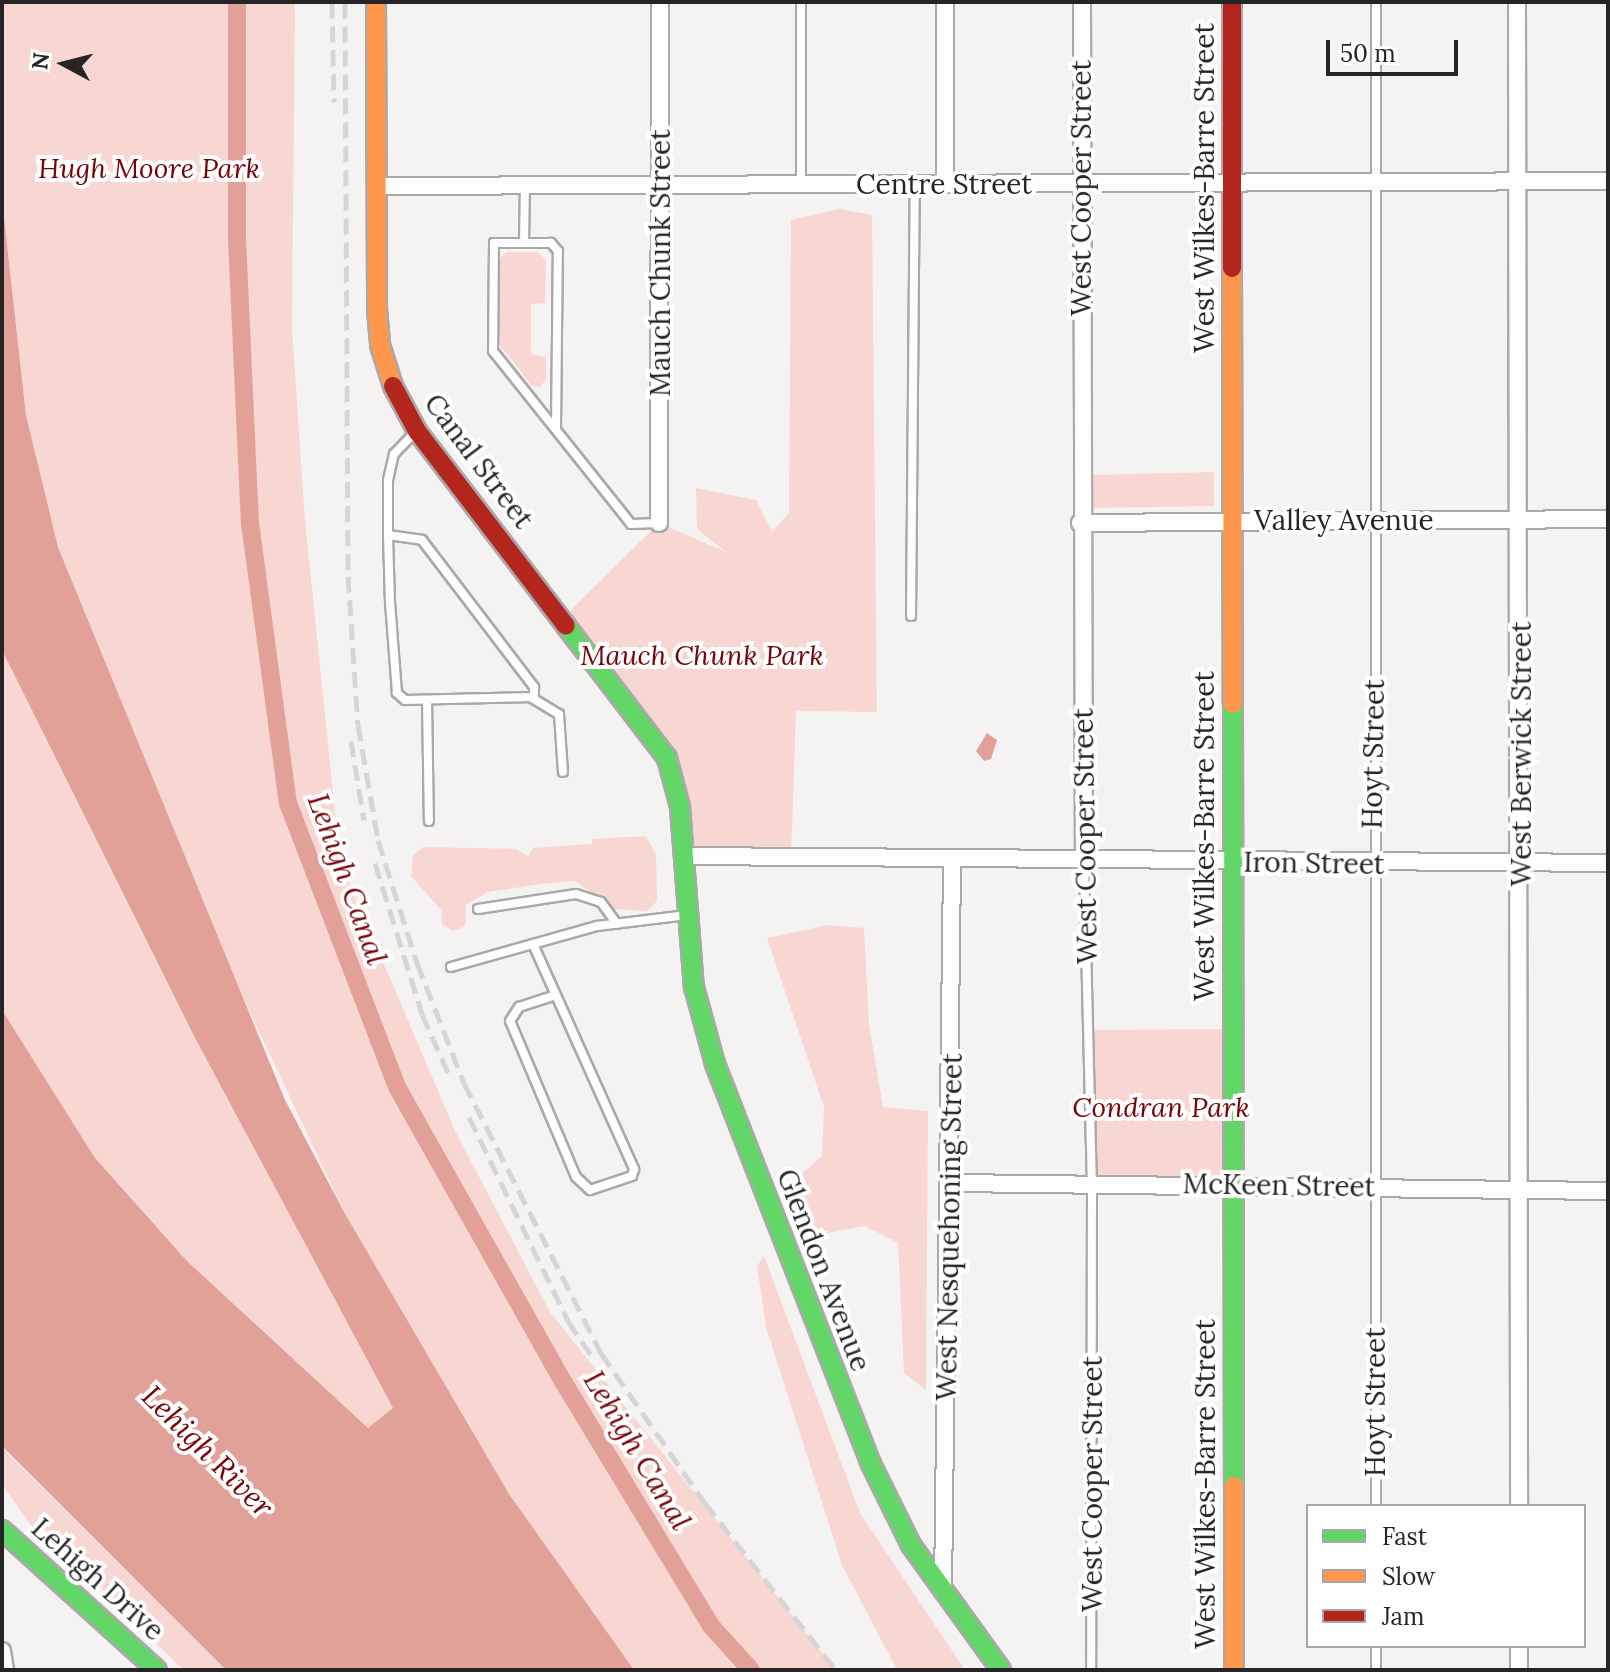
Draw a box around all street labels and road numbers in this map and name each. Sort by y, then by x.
street label: West Wilkes-Barre Street [1187,23,1221,353]
street label: West Cooper Street [1064,60,1098,316]
street label: Mauch Chunk Street [643,129,677,397]
street label: Centre Street [856,167,1032,201]
street label: Canal Street [417,387,541,535]
street label: Valley Avenue [1254,503,1434,537]
street label: West Berwick Street [1504,622,1538,886]
street label: West Wilkes-Barre Street [1187,671,1221,1001]
street label: Hoyt Street [1355,679,1391,829]
street label: West Cooper Street [1066,708,1104,964]
street label: Iron Street [1243,845,1385,881]
street label: West Nesquehoning Street [929,1053,969,1401]
street label: Glendon Avenue [770,1164,878,1376]
street label: McKeen Street [1182,1167,1376,1203]
street label: West Wilkes-Barre Street [1188,1319,1222,1649]
street label: Hoyt Street [1358,1327,1392,1477]
street label: West Cooper Street [1075,1356,1109,1612]
street label: Lehigh Drive [25,1511,171,1647]

